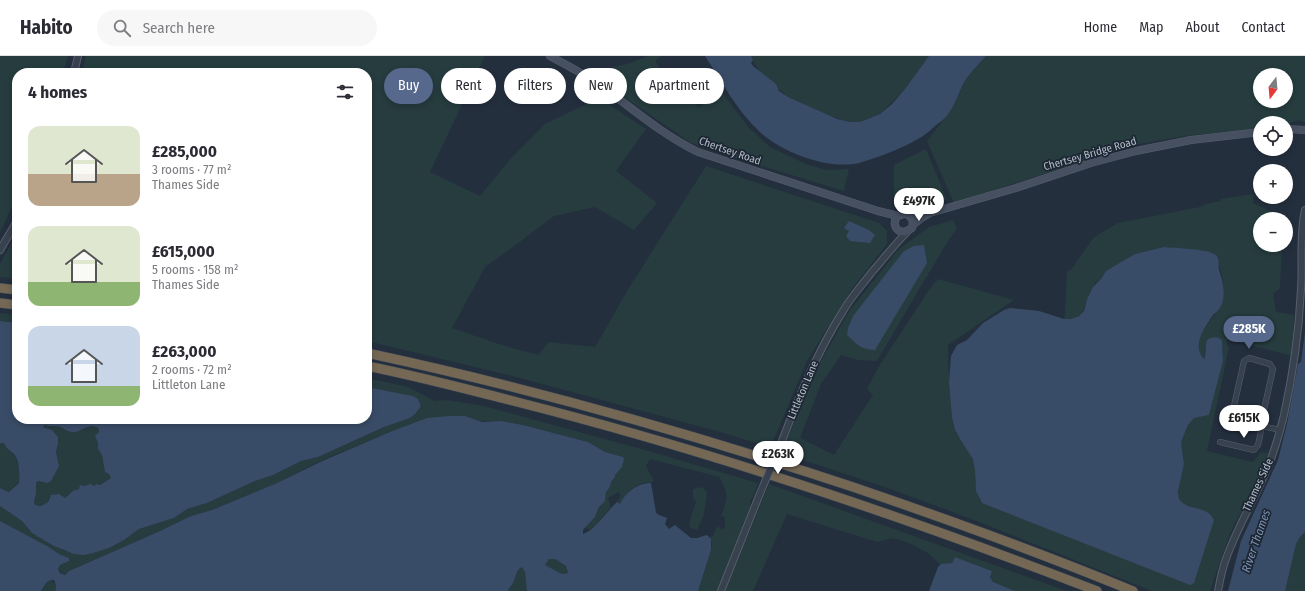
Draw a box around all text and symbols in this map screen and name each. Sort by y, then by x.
search box [97,10,377,46]
text: Habito [20,16,73,39]
icon: search [111,17,133,39]
text: Search here [143,19,215,37]
text: Home [1084,19,1117,36]
text: Map [1139,19,1163,36]
text: About [1185,19,1220,36]
text: Contact [1242,19,1285,36]
chip: Buy [384,68,433,104]
chip: Rent [441,68,496,104]
chip: Filters [504,68,566,104]
chip: New [574,68,627,104]
chip: Apartment [635,68,724,104]
north arrow [1253,68,1293,108]
map controls [1253,68,1293,252]
icon: filters [334,81,356,103]
text: 4 homes [28,82,87,103]
button: locate [1253,116,1293,156]
street label: Chertsey Road [697,134,763,168]
street label: Chertsey Bridge Road [1042,135,1138,173]
text: £285,000 [152,141,217,162]
icon: home [60,142,108,190]
text: 3 rooms · 77 m² [152,162,231,177]
button: + [1253,164,1293,204]
text: Thames Side [152,177,219,192]
pin: £497K [891,188,947,222]
text: £497K [903,193,935,208]
button: − [1253,212,1293,252]
text: £615,000 [152,241,215,262]
icon: home [60,242,108,290]
text: 5 rooms · 158 m² [152,262,239,277]
text: Thames Side [152,277,219,292]
pin: £285K [1221,316,1277,350]
text: £285K [1232,321,1266,336]
text: £263,000 [152,341,216,362]
icon: home [60,342,108,390]
street label: Littleton Lane [785,359,821,421]
text: 2 rooms · 72 m² [152,362,232,377]
text: Littleton Lane [152,377,225,392]
pin: £615K [1216,405,1272,439]
text: £615K [1228,410,1260,425]
pin: £263K [750,441,806,475]
text: £263K [762,446,794,461]
street label: Thames Side [1240,456,1276,514]
water label: River Thames [1239,508,1273,574]

